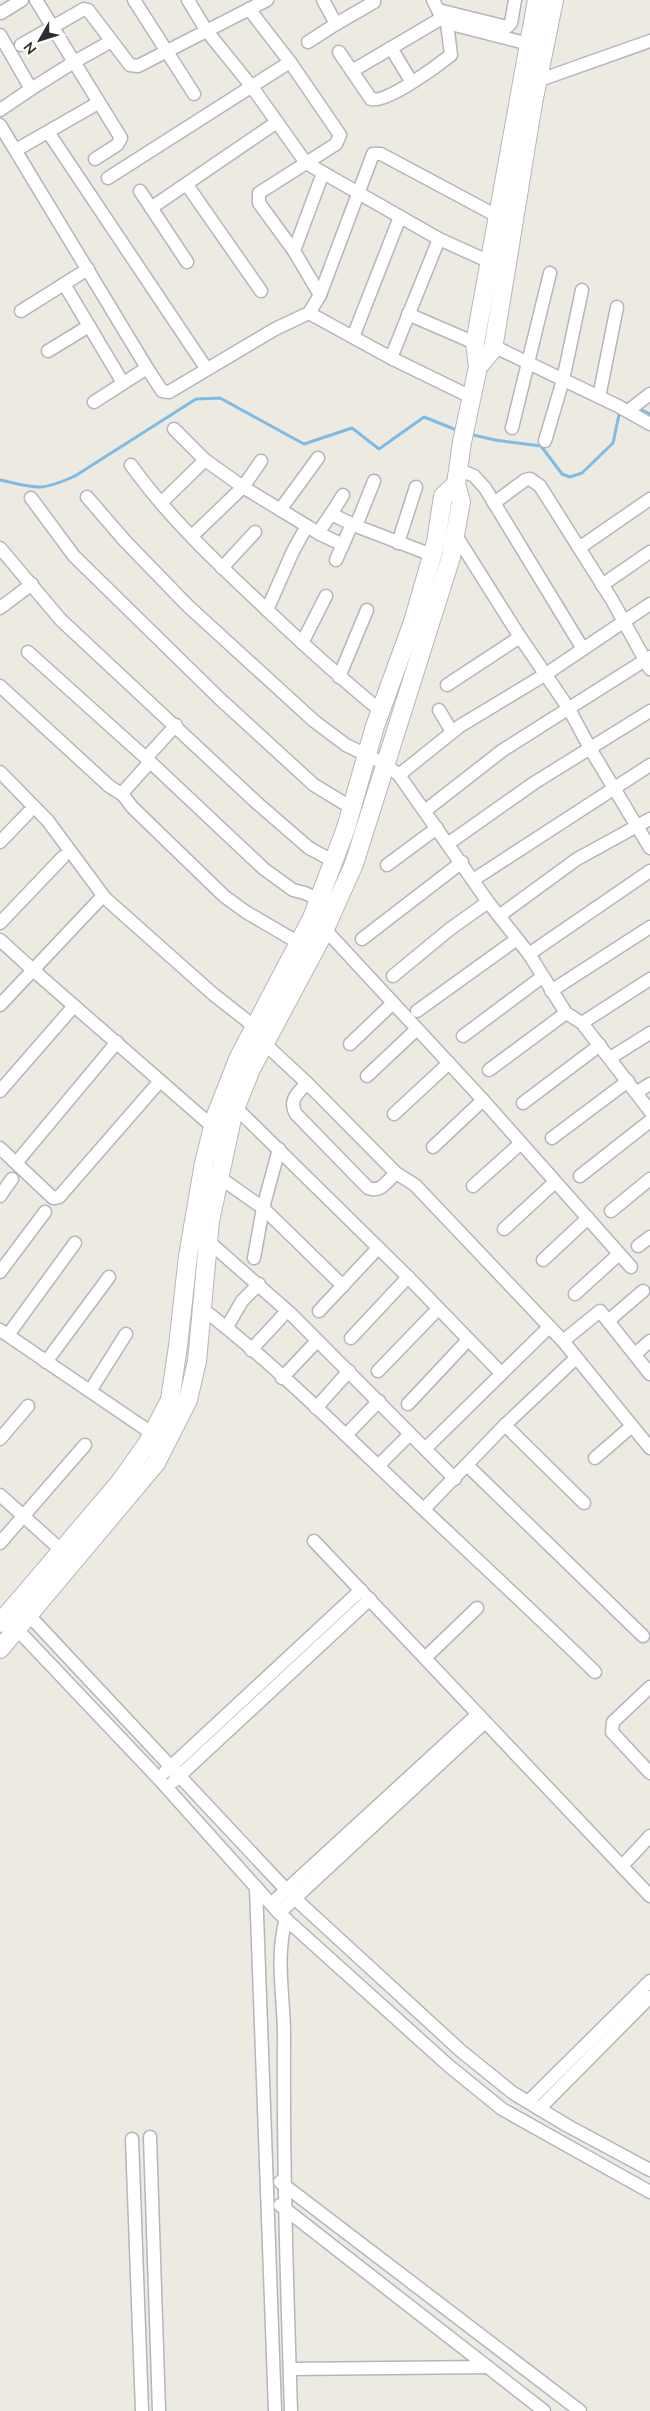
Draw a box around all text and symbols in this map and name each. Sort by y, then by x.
north arrow [15,15,65,65]
text: N [20,39,40,58]

